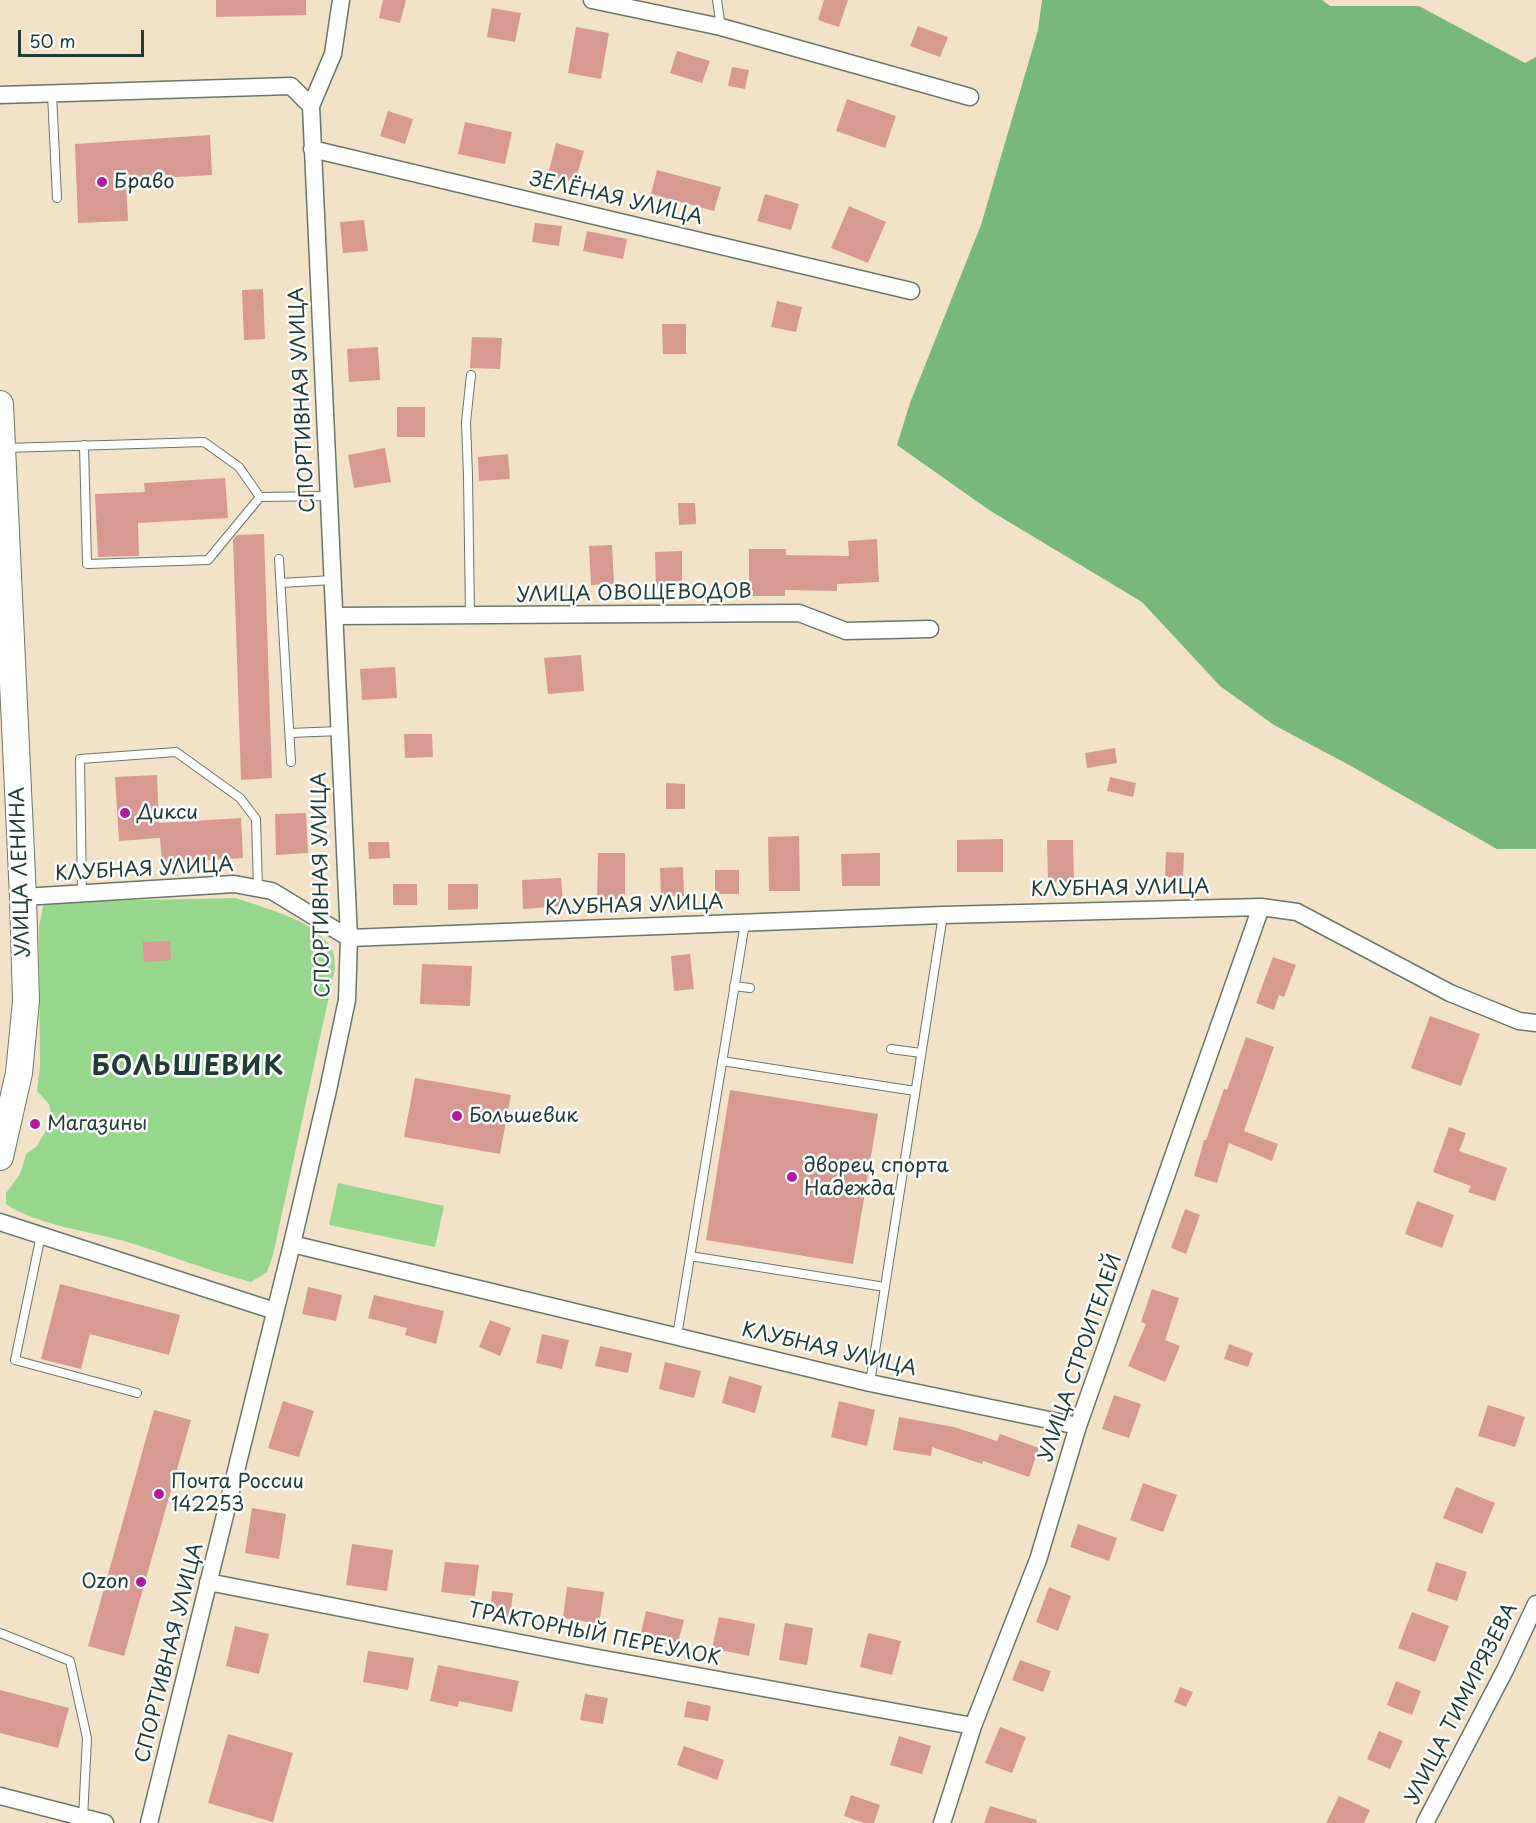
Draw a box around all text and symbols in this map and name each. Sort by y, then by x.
scale bar [21,18,147,56]
text: 50 m [29,27,76,54]
street label: ЗЕЛЁНАЯ УЛИЦА [527,167,705,231]
place label: Браво [114,170,175,194]
marker: Браво [95,175,109,189]
street label: СПОРТИВНАЯ УЛИЦА [285,287,321,513]
street label: УЛИЦА ОВОЩЕВОДОВ [516,580,752,608]
street label: СПОРТИВНАЯ УЛИЦА [308,772,336,998]
street label: УЛИЦА ЛЕНИНА [6,786,36,958]
place label: Дикси [137,801,198,825]
marker: Дикси [118,806,132,820]
street label: КЛУБНАЯ УЛИЦА [54,853,234,887]
street label: КЛУБНАЯ УЛИЦА [1030,875,1210,903]
street label: КЛУБНАЯ УЛИЦА [544,891,724,921]
district label: БОЛЬШЕВИК [93,1052,283,1084]
place label: Большевик [469,1104,578,1128]
marker: Большевик [450,1109,464,1123]
place label: Магазины [47,1112,147,1136]
marker: Магазины [28,1117,42,1131]
place label: дворец спорта Надежда [804,1154,949,1201]
marker: дворец спорта Надежда [785,1170,799,1184]
street label: УЛИЦА СТРОИТЕЛЕЙ [1034,1251,1128,1465]
street label: КЛУБНАЯ УЛИЦА [739,1318,919,1382]
place label: Почта России 142253 [171,1470,304,1517]
marker: Почта России 142253 [152,1487,166,1501]
street label: СПОРТИВНАЯ УЛИЦА [131,1541,209,1765]
place label: Ozon [81,1570,129,1594]
marker: Ozon [134,1575,148,1589]
street label: ТРАКТОРНЫЙ ПЕРЕУЛОК [466,1599,722,1671]
street label: УЛИЦА ТИМИРЯЗЕВА [1401,1599,1523,1809]

